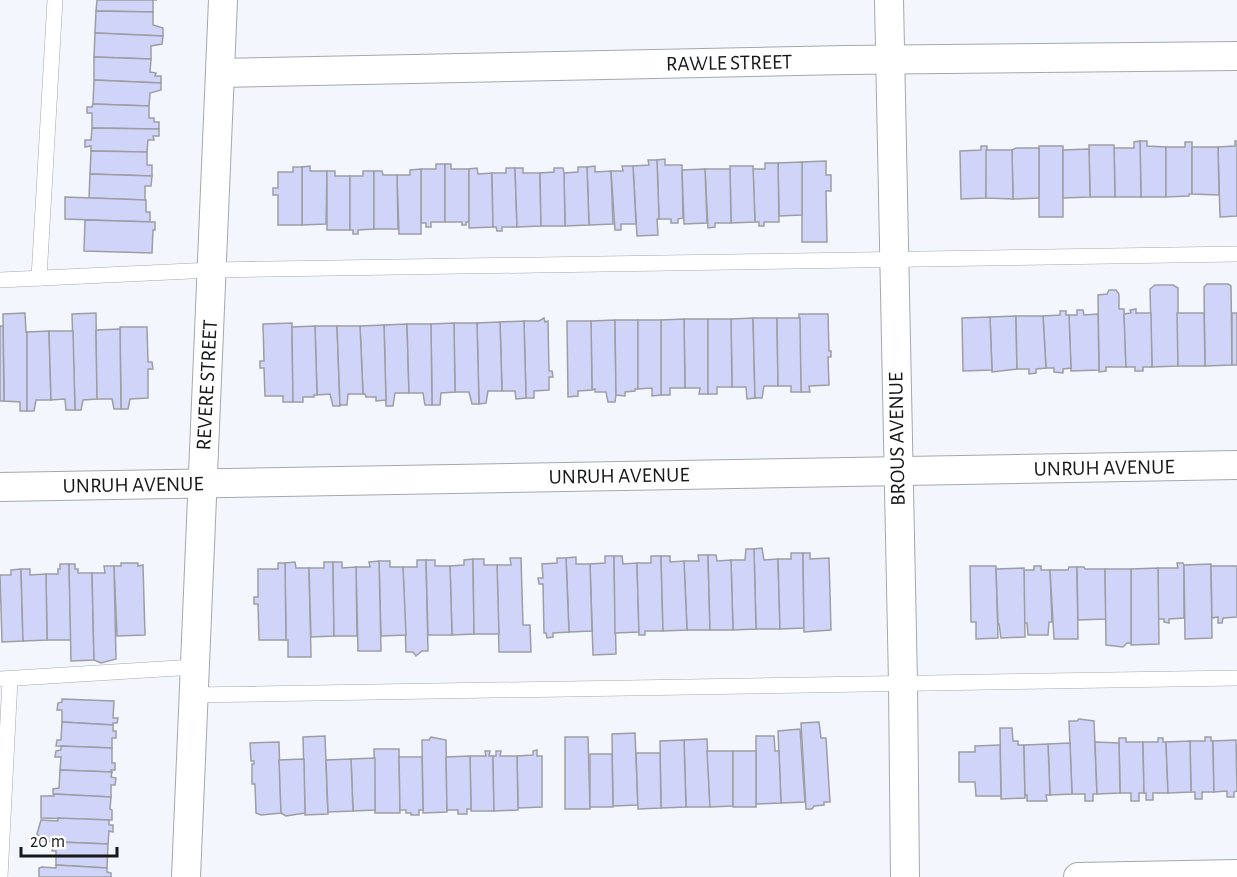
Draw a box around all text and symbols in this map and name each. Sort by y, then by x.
street label: RAWLE STREET [666,51,792,75]
street label: REVERE STREET [193,319,221,451]
street label: BROUS AVENUE [885,372,909,506]
street label: UNRUH AVENUE [1033,456,1175,480]
street label: UNRUH AVENUE [548,464,690,488]
street label: UNRUH AVENUE [62,473,204,497]
scale bar [21,820,117,858]
text: 20 m [30,833,65,851]

